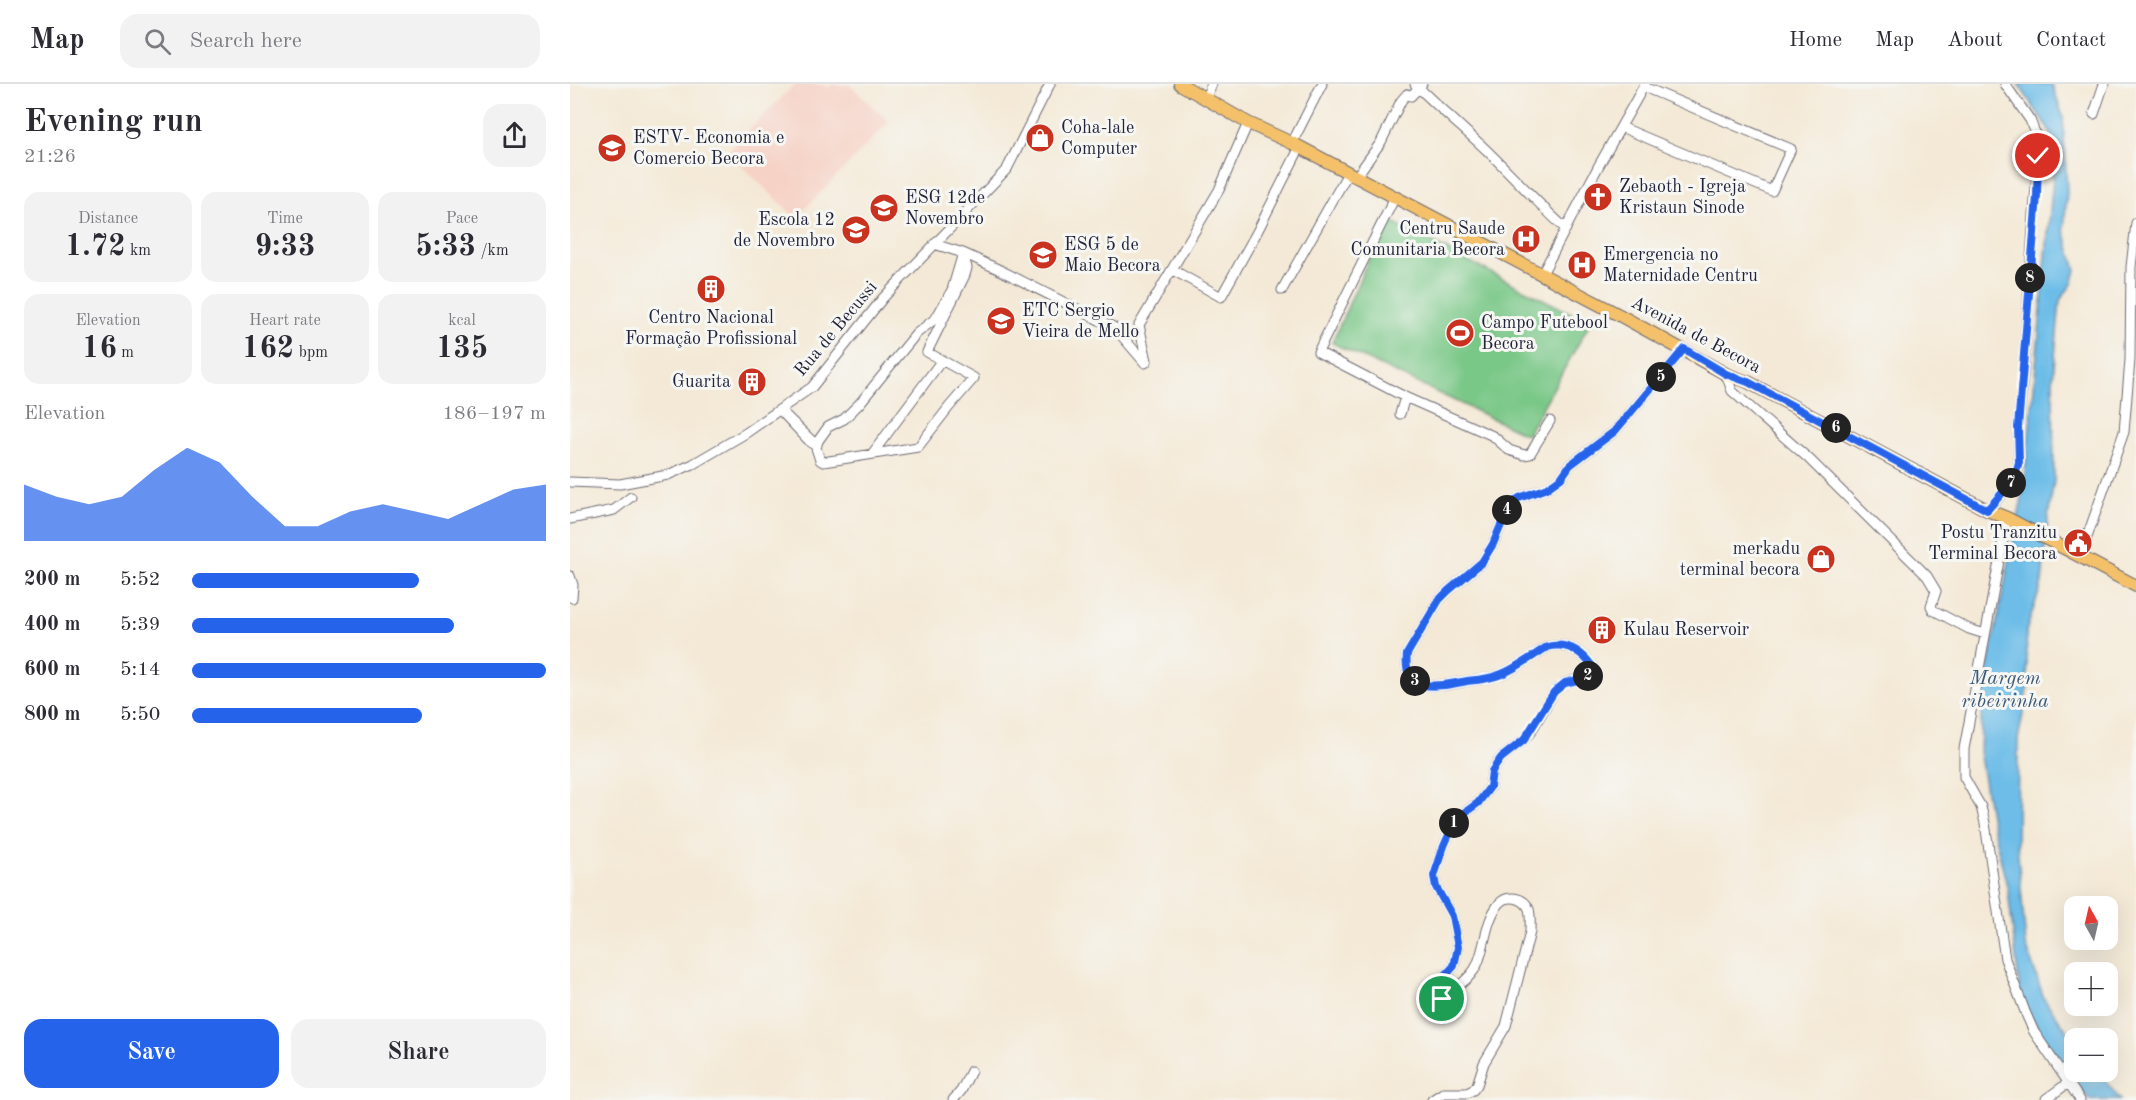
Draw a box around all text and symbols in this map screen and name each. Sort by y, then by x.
search box [120,14,540,68]
icon: search [141,25,174,58]
text: Map [30,27,84,55]
text: Search here [189,30,302,52]
text: Home [1789,30,1842,51]
text: Map [1875,30,1914,51]
text: About [1947,30,2003,51]
text: Contact [2036,30,2106,51]
button: share [483,104,546,167]
text: Evening run [24,106,203,139]
place label: Coha-lale Computer [1061,119,1138,158]
shop icon: Coha-lale Computer [1024,122,1056,154]
place label: ESTV- Economia e Comercio Becora [633,129,784,168]
pin [2012,130,2063,181]
school or university icon: ESTV- Economia e Comercio Becora [596,132,628,164]
icon: check [2021,139,2054,172]
text: 21:26 [24,147,76,167]
place label: Zebaoth - Igreja Kristaun Sinode [1619,178,1746,217]
church icon: Zebaoth - Igreja Kristaun Sinode [1582,181,1614,213]
place label: ESG 12de Novembro [905,189,985,228]
school or university icon: ESG 12de Novembro [868,192,900,224]
text: Distance [78,211,138,227]
text: Time [267,211,303,227]
text: Pace [446,211,478,227]
place label: Escola 12 de Novembro [733,211,835,250]
school or university icon: Escola 12 de Novembro [840,214,872,246]
place label: Centru Saude Comunitaria Becora [1350,220,1505,259]
hospital icon: Centru Saude Comunitaria Becora [1510,223,1542,255]
text: 1.72 [65,232,126,262]
text: 9:33 [255,232,315,262]
text: 5:33 [415,232,476,262]
place label: ESG 5 de Maio Becora [1064,236,1161,275]
school or university icon: ESG 5 de Maio Becora [1027,239,1059,271]
text: km [126,243,151,259]
text: /km [476,243,509,259]
place label: Emergencia no Maternidade Centru [1603,246,1758,285]
hospital icon: Emergencia no Maternidade Centru [1566,249,1598,281]
pin: 8 [2015,263,2045,293]
text: 8 [2025,270,2035,286]
building icon: Centro Nacional Formação Profissional [695,273,727,305]
street label: Rua de Becussi [791,278,881,380]
street label: Avenida de Becora [1628,293,1764,377]
place label: ETC Sergio Vieira de Mello [1022,302,1139,341]
school or university icon: ETC Sergio Vieira de Mello [985,305,1017,337]
place label: Centro Nacional Formação Profissional [625,309,797,348]
text: Elevation [75,313,141,329]
text: Heart rate [249,313,321,329]
text: kcal [448,313,476,329]
place label: Campo Futebool Becora [1481,314,1608,353]
sports icon: Campo Futebool Becora [1444,317,1476,349]
text: 16 [82,334,117,364]
text: 162 [242,334,294,364]
text: 135 [436,334,488,364]
text: m [117,345,134,361]
text: bpm [294,345,328,361]
pin: 5 [1646,362,1676,392]
building icon: Guarita [736,366,768,398]
text: 5 [1656,369,1666,385]
place label: Guarita [672,373,731,391]
text: Elevation [24,404,105,424]
text: 186–197 m [443,404,546,424]
pin: 6 [1821,413,1851,443]
text: 6 [1831,420,1841,436]
pin: 7 [1996,468,2026,498]
text: 7 [2006,475,2016,491]
pin: 4 [1492,495,1522,525]
text: 4 [1502,502,1512,518]
place label: Postu Tranzitu Terminal Becora [1928,524,2057,563]
public building icon: Postu Tranzitu Terminal Becora [2062,527,2094,559]
place label: merkadu terminal becora [1680,540,1800,579]
shop icon: merkadu terminal becora [1805,543,1837,575]
text: 200 m [24,570,80,590]
text: 5:52 [120,570,160,590]
building icon: Kulau Reservoir [1586,614,1618,646]
text: 400 m [24,615,80,635]
text: 5:39 [120,615,160,635]
place label: Kulau Reservoir [1623,621,1750,639]
text: 600 m [24,660,80,680]
text: 5:14 [120,660,160,680]
pin: 2 [1573,661,1603,691]
pin: 3 [1400,666,1430,696]
text: 2 [1583,668,1593,684]
water label: Margem ribeirinha [1961,669,2049,712]
text: 3 [1410,673,1420,689]
text: 800 m [24,705,80,725]
text: 5:50 [120,705,160,725]
pin: 1 [1439,808,1469,838]
text: 1 [1449,815,1459,831]
north arrow [2064,896,2118,950]
map controls [2064,896,2118,1082]
button: + [2064,962,2118,1016]
pin [1416,973,1467,1024]
icon: arrive [1425,982,1458,1015]
button: Save [24,1019,279,1088]
button: Share [291,1019,546,1088]
button: − [2064,1028,2118,1082]

